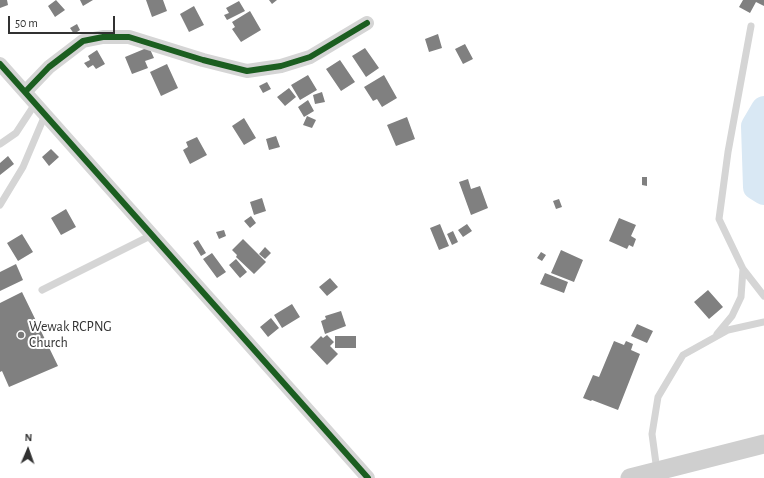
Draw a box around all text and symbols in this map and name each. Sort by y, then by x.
scale bar [10,8,117,34]
text: 50 m [15,17,38,29]
place label: Wewak RCPNG Church [29,319,112,352]
marker: Wewak RCPNG Church [16,330,26,340]
north arrow [8,430,48,470]
text: N [24,432,32,443]

